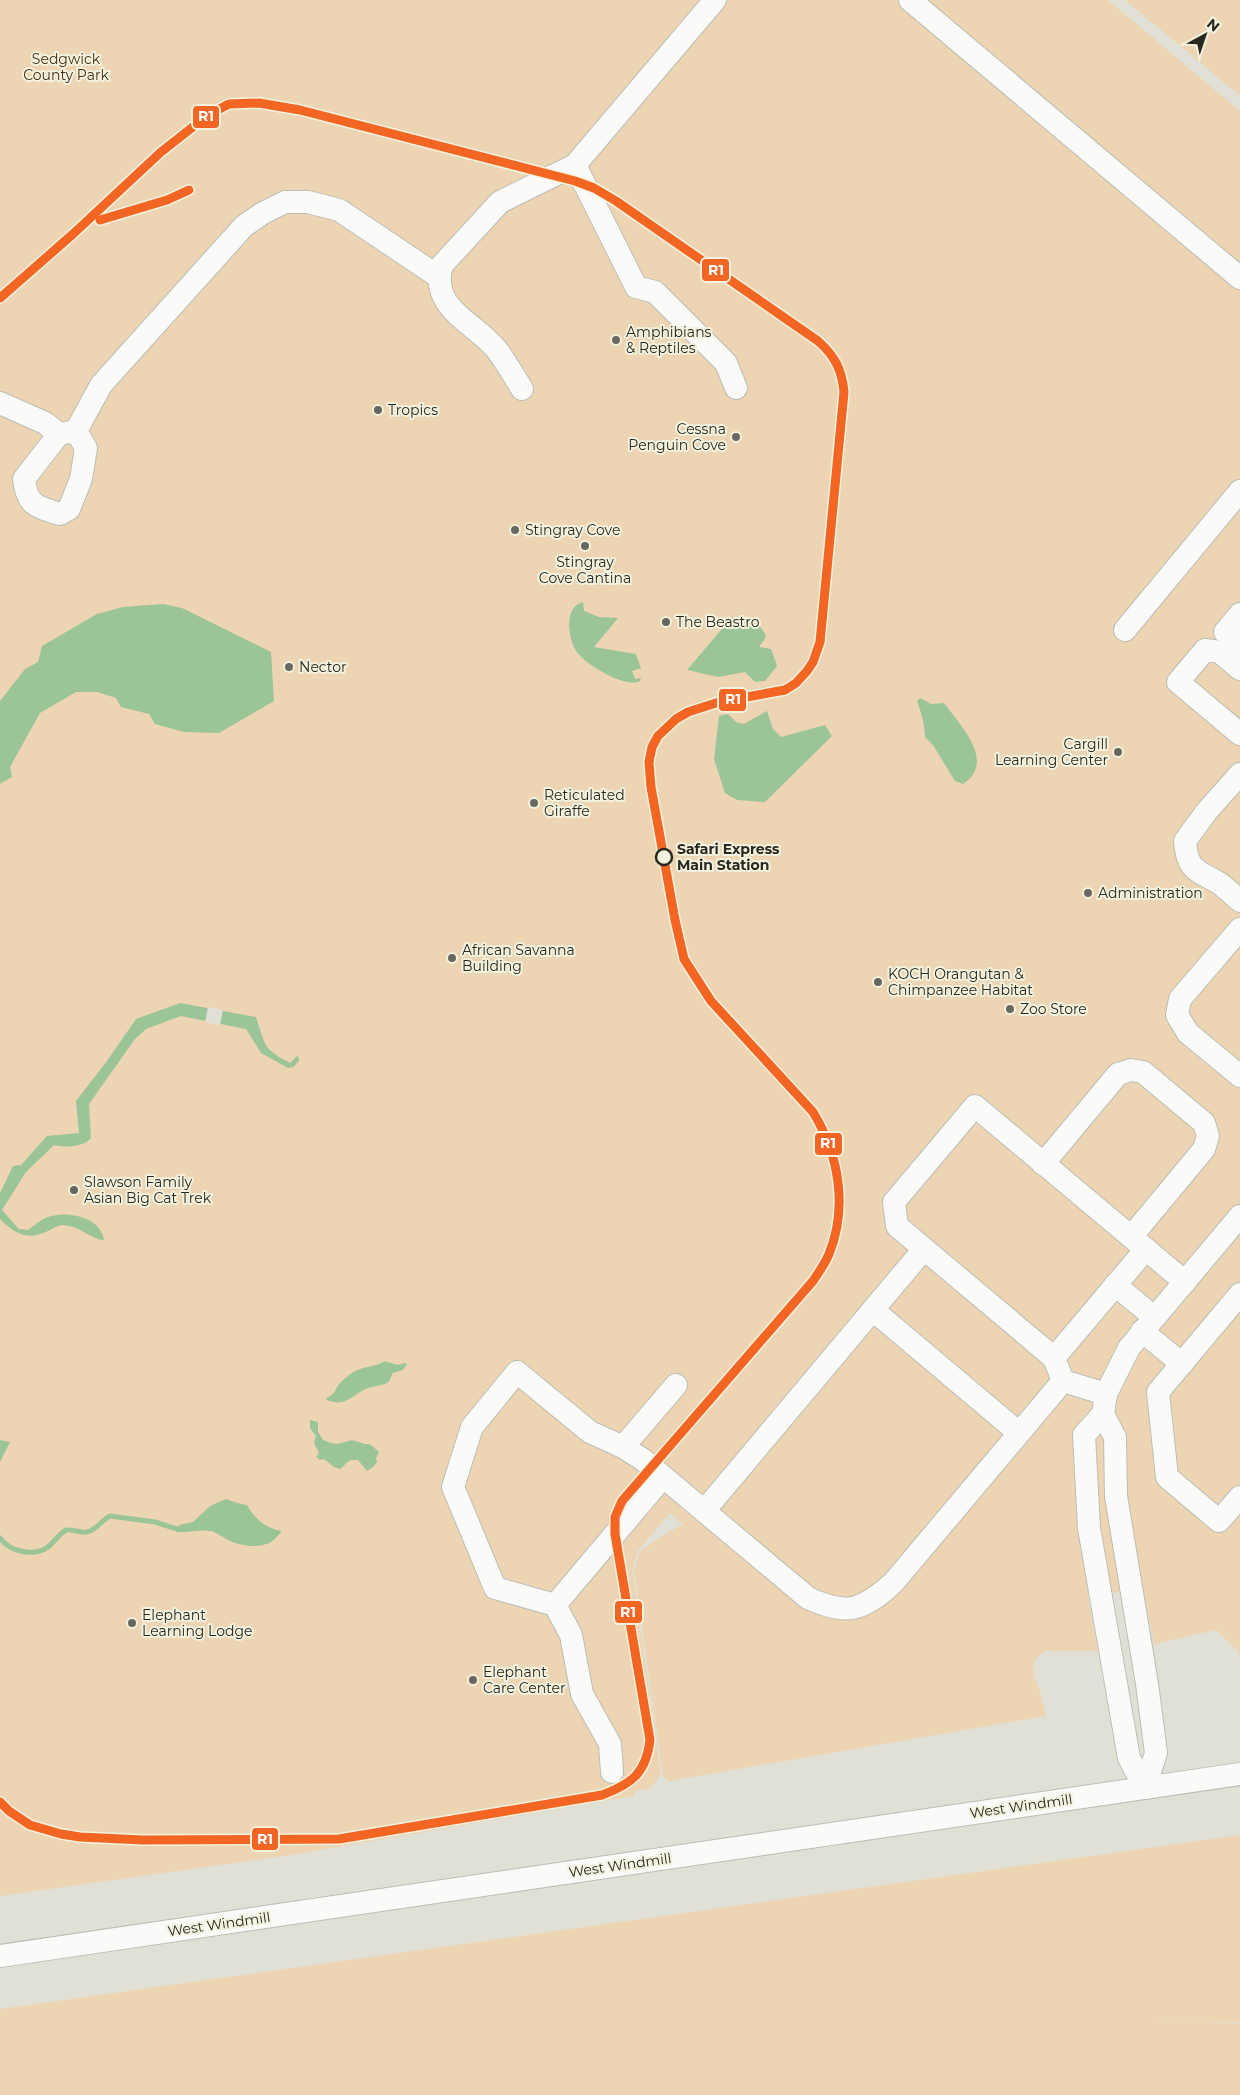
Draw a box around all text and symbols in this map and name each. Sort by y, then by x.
north arrow [1180,10,1230,60]
text: N [1203,15,1223,36]
park label: Sedgwick County Park [23,50,109,84]
line badge: R1 [192,105,220,129]
text: R1 [198,107,214,125]
line badge: R1 [701,258,730,282]
text: R1 [708,261,724,279]
place label: Amphibians & Reptiles [626,323,712,357]
marker: Amphibians & Reptiles [610,334,622,346]
place label: Tropics [388,401,438,419]
marker: Tropics [372,404,384,416]
place label: Cessna Penguin Cove [628,420,726,454]
marker: Cessna Penguin Cove [730,431,742,443]
place label: Stingray Cove [525,521,620,539]
marker: Stingray Cove [509,524,521,536]
marker: Stingray Cove Cantina [579,540,591,552]
place label: Stingray Cove Cantina [539,553,631,587]
place label: The Beastro [676,613,760,631]
marker: The Beastro [660,616,672,628]
place label: Nector [299,658,347,676]
marker: Nector [283,661,295,673]
line badge: R1 [718,688,747,712]
text: R1 [725,690,741,708]
place label: Cargill Learning Center [995,735,1108,769]
marker: Cargill Learning Center [1112,746,1124,758]
place label: Reticulated Giraffe [544,786,625,820]
marker: Reticulated Giraffe [528,797,540,809]
place label: Safari Express Main Station [677,840,780,874]
marker: Safari Express Main Station [655,848,673,866]
place label: Administration [1098,884,1203,902]
marker: Administration [1082,887,1094,899]
place label: African Savanna Building [462,941,575,975]
marker: African Savanna Building [446,952,458,964]
place label: KOCH Orangutan & Chimpanzee Habitat [888,965,1033,999]
marker: KOCH Orangutan & Chimpanzee Habitat [872,976,884,988]
place label: Zoo Store [1020,1000,1087,1018]
marker: Zoo Store [1004,1003,1016,1015]
line badge: R1 [814,1132,843,1156]
text: R1 [820,1134,836,1152]
place label: Slawson Family Asian Big Cat Trek [84,1173,212,1207]
marker: Slawson Family Asian Big Cat Trek [68,1184,80,1196]
line badge: R1 [614,1600,643,1624]
text: R1 [620,1603,636,1621]
place label: Elephant Learning Lodge [142,1606,253,1640]
marker: Elephant Learning Lodge [126,1617,138,1629]
place label: Elephant Care Center [483,1663,566,1697]
marker: Elephant Care Center [467,1674,479,1686]
street label: West Windmill [968,1790,1074,1822]
line badge: R1 [251,1827,279,1851]
text: R1 [257,1830,273,1848]
street label: West Windmill [567,1849,673,1881]
street label: West Windmill [166,1908,272,1940]

